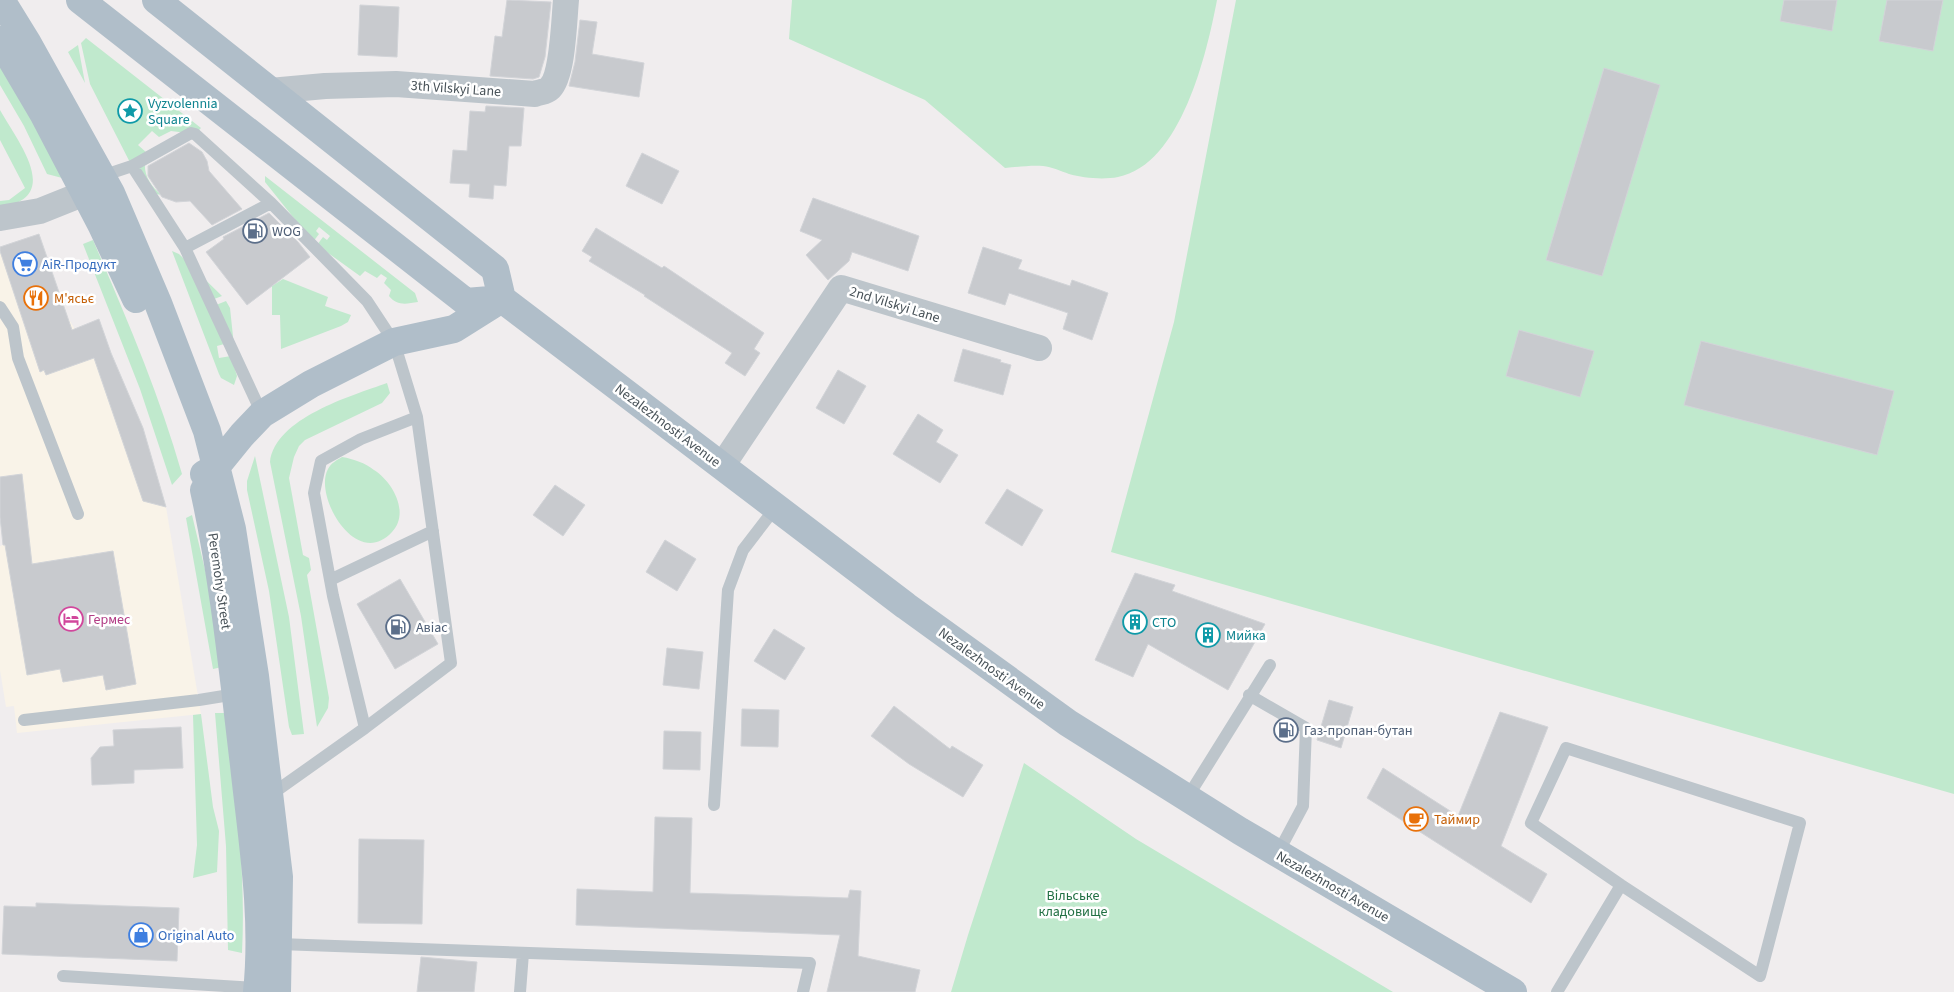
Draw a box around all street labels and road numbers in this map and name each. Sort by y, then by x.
street label: 3th Vilskyi Lane [410,76,502,102]
street label: 2nd Vilskyi Lane [847,282,942,328]
street label: Nezalezhnosti Avenue [610,379,724,472]
street label: Peremohy Street [202,532,236,631]
street label: Nezalezhnosti Avenue [934,623,1049,714]
street label: Nezalezhnosti Avenue [1272,846,1393,927]

